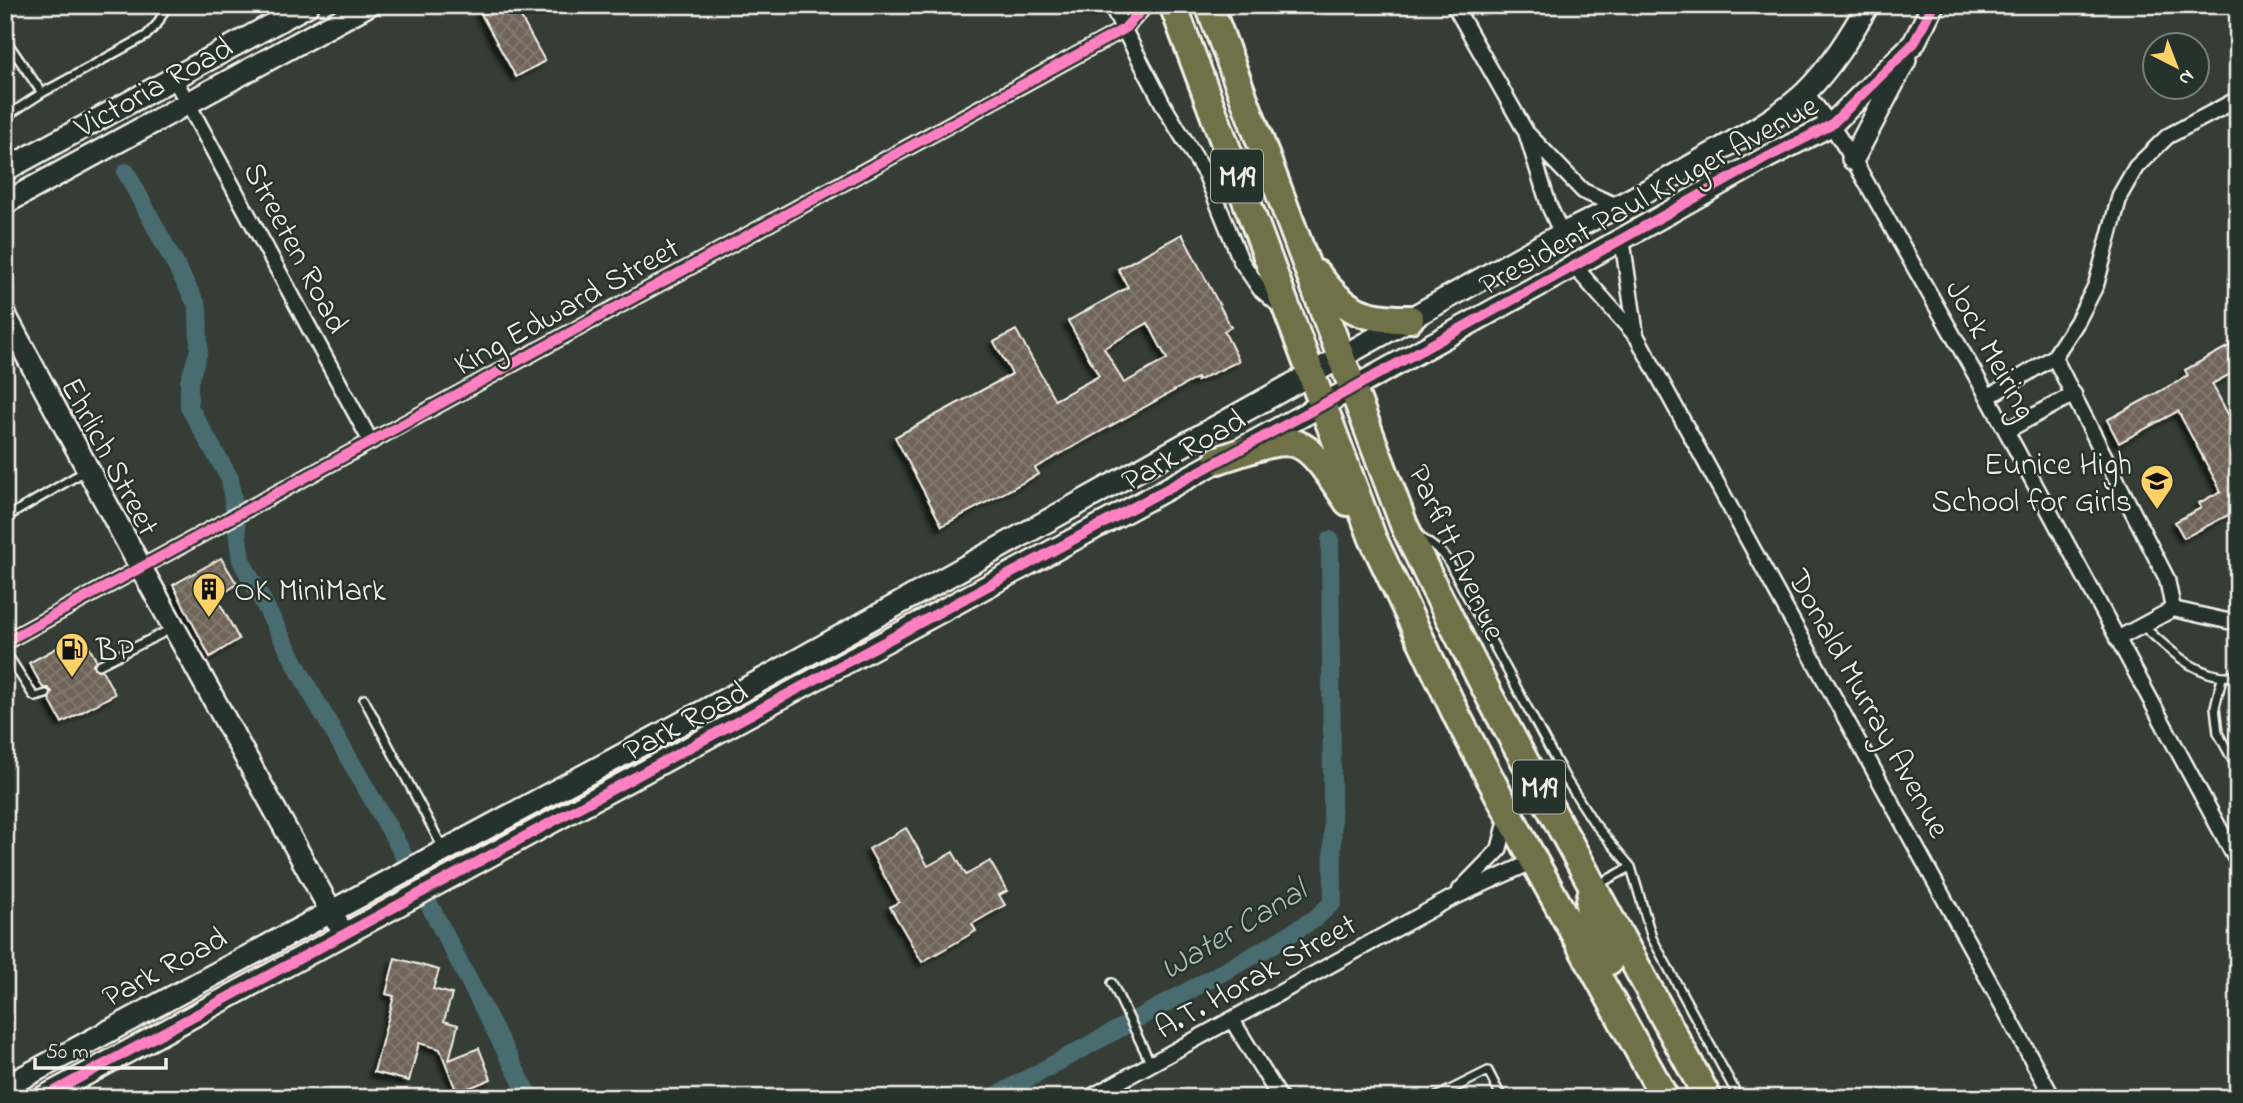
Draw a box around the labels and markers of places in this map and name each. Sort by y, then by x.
place label: Eunice High School for Girls [1931,443,2132,527]
school or university icon: Eunice High School for Girls [2138,462,2176,511]
place label: OK MiniMark [234,569,387,616]
building icon: OK MiniMark [190,570,228,619]
place label: BP [95,629,135,676]
fuel station icon: BP [53,630,91,679]

